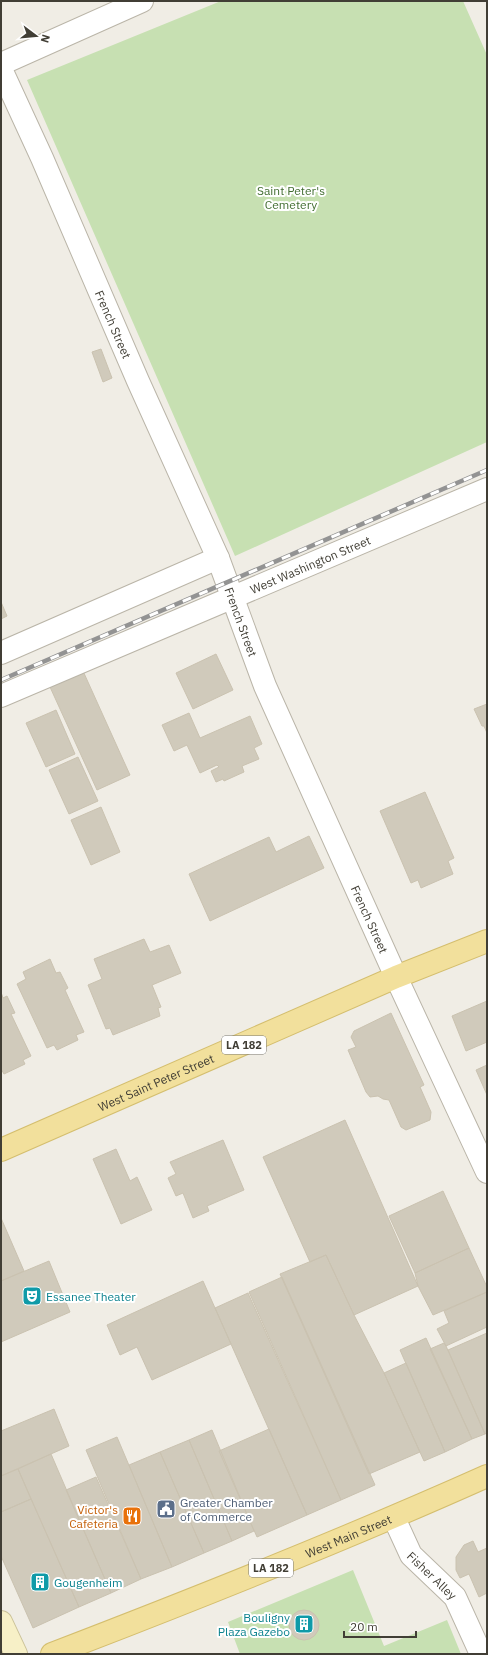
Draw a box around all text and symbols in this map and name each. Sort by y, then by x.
north arrow [16,16,56,56]
text: N [38,33,53,45]
park label: Saint Peter's Cemetery [257,183,325,212]
street label: French Street [92,288,135,361]
street label: West Washington Street [248,532,373,597]
street label: French Street [222,585,261,659]
street label: French Street [348,883,392,955]
road number: LA 182 [222,1036,266,1054]
street label: West Saint Peter Street [96,1050,216,1114]
theatre icon: Essanee Theater [21,1285,43,1307]
place label: Essanee Theater [46,1289,136,1304]
place label: Greater Chamber of Commerce [180,1495,273,1524]
public building icon: Greater Chamber of Commerce [155,1498,177,1520]
place label: Victor's Cafeteria [69,1502,119,1531]
restaurant icon: Victor's Cafeteria [121,1505,143,1527]
street label: West Main Street [303,1511,394,1560]
street label: Fisher Alley [404,1548,460,1602]
road number: LA 182 [249,1559,293,1577]
building icon: Gougenheim [29,1571,51,1593]
place label: Gougenheim [54,1575,122,1590]
place label: Bouligny Plaza Gazebo [218,1610,290,1639]
building icon: Bouligny Plaza Gazebo [293,1613,315,1635]
scale bar [344,1613,416,1639]
text: 20 m [350,1619,378,1634]

